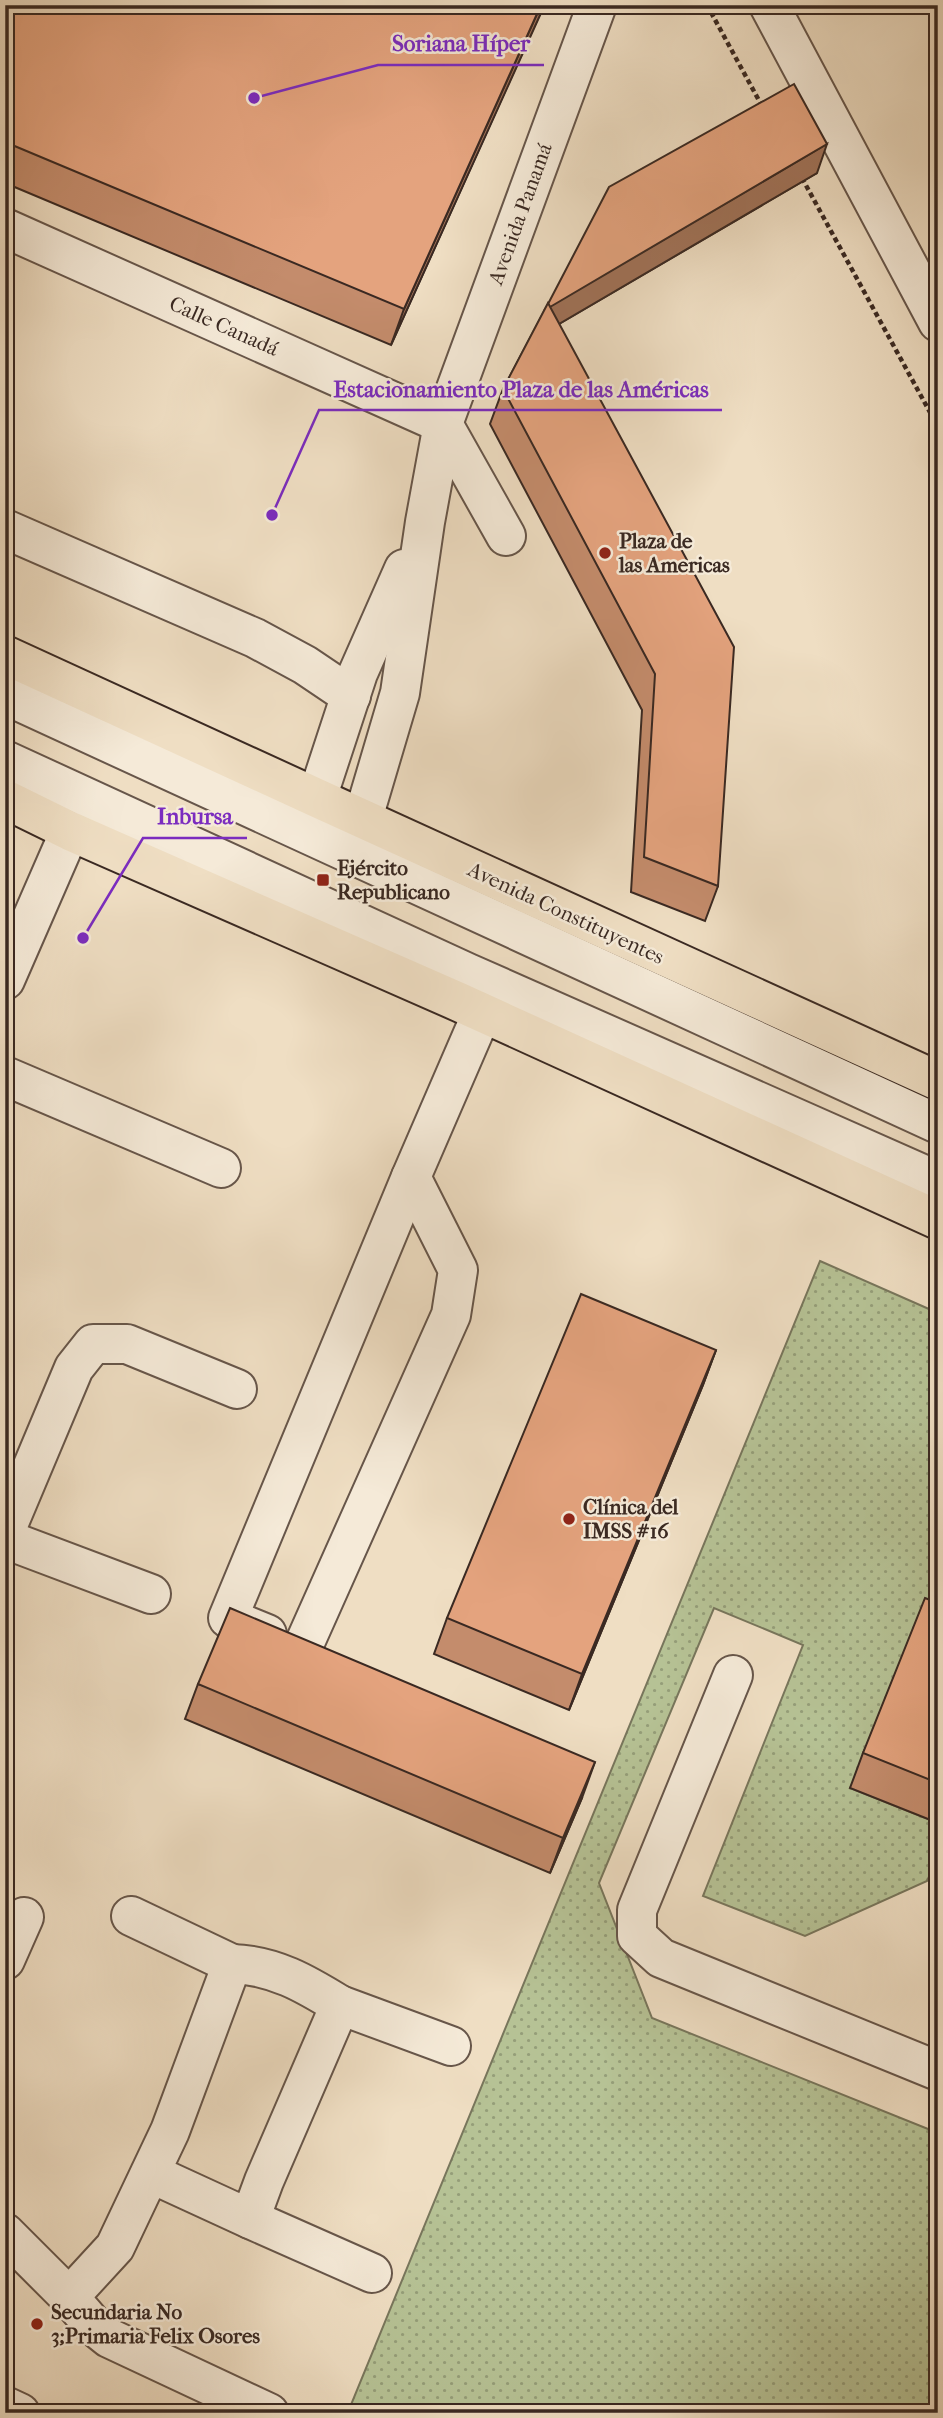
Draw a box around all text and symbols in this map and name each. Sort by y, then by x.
callout: Soriana Híper [378,21,544,65]
text: Soriana Híper [392,30,531,57]
street label: Avenida Panamá [483,140,557,289]
street label: Calle Canadá [166,291,283,361]
callout: Estacionamiento Plaza de las Américas [319,366,722,410]
text: Estacionamiento Plaza de las Américas [333,376,709,403]
place label: Plaza de las Americas [618,529,730,577]
marker: Plaza de las Americas [597,545,613,561]
callout: Inbursa [143,794,247,838]
text: Inbursa [157,803,234,830]
place label: Ejército Republicano [337,856,450,904]
street label: Avenida Constituyentes [463,857,668,969]
marker: Ejército Republicano [315,872,331,888]
place label: Clínica del IMSS #16 [583,1495,679,1543]
marker: Clínica del IMSS #16 [561,1511,577,1527]
place label: Secundaria No 3;Primaria Felix Osores [51,2300,260,2348]
marker: Secundaria No 3;Primaria Felix Osores [29,2316,45,2332]

